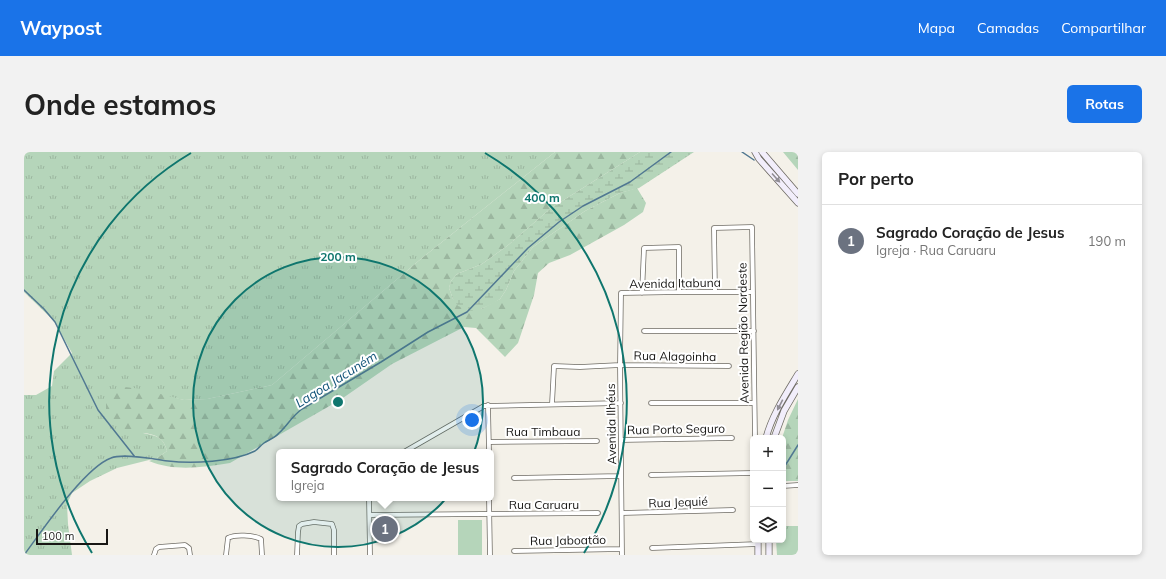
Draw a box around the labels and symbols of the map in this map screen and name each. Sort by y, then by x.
one-way arrow [771,173,780,183]
text: 400 m [524,190,560,205]
text: 200 m [320,249,356,264]
street label: Avenida Região Nordeste [734,262,752,404]
street label: Avenida Itabuna [629,275,721,291]
water label: Lagoa Jacuném [292,347,380,411]
street label: Rua Alagoinha [634,348,716,364]
street label: Avenida Ilhéus [603,383,619,465]
centre of rings [331,395,345,409]
one-way arrow [777,399,784,411]
your location [462,410,482,430]
street label: Rua Porto Seguro [627,421,725,437]
street label: Rua Timbaua [506,424,580,439]
street label: Rua Jequié [648,493,708,511]
street label: Rua Caruaru [509,497,579,512]
pin: 1 [372,514,398,544]
scale bar [36,527,108,546]
street label: Rua Jaboatão [530,532,606,548]

